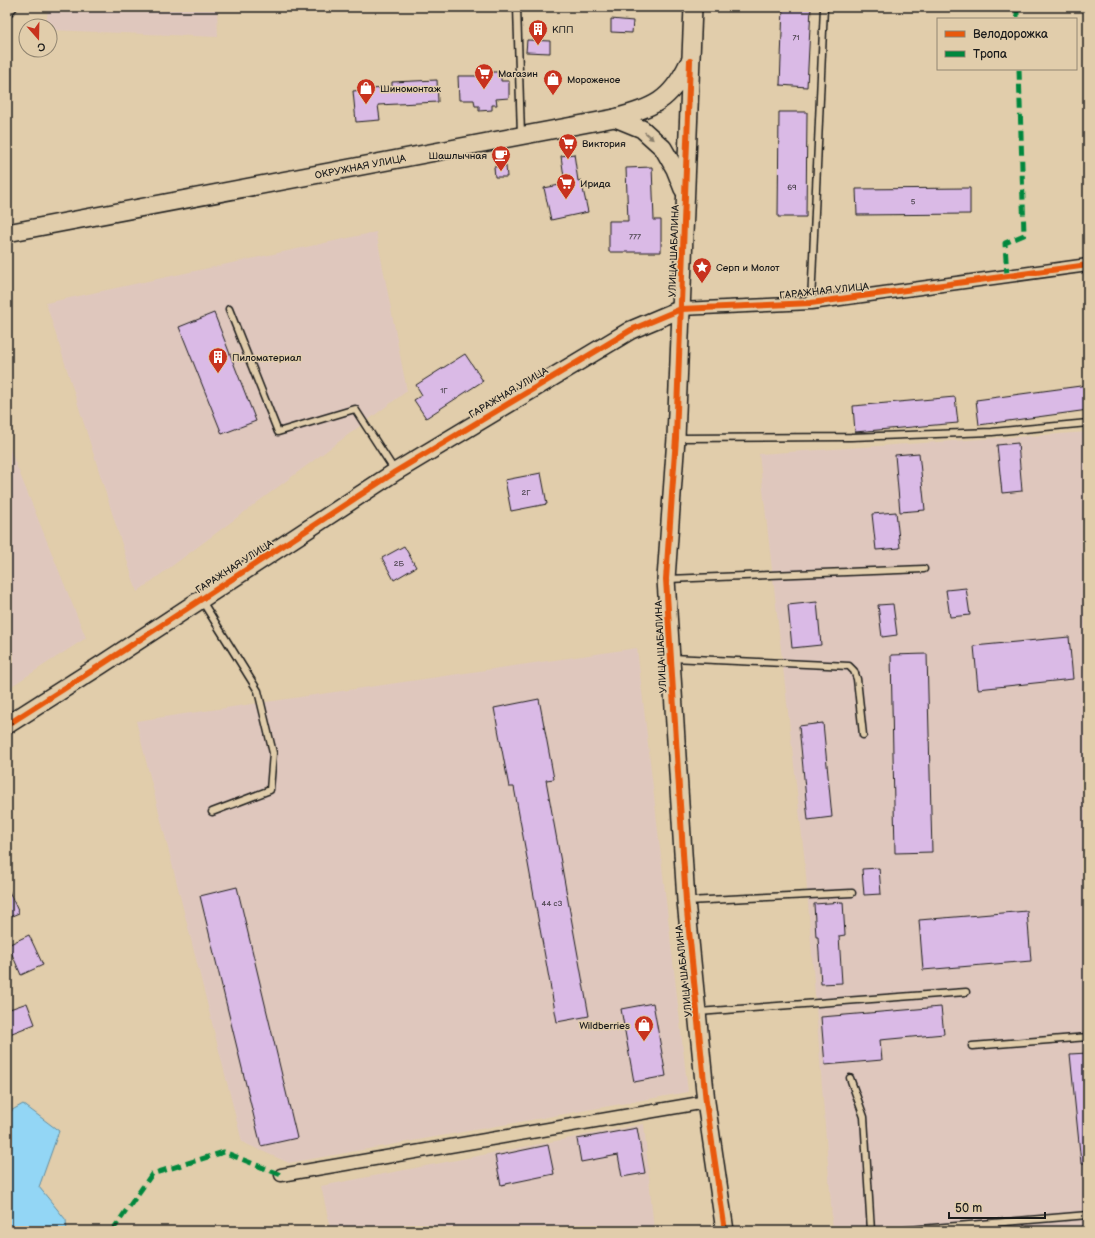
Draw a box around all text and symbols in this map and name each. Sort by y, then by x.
north arrow [18,18,58,58]
building icon: КПП [527,18,549,46]
legend [937,18,1077,70]
place label: КПП [552,24,573,36]
text: Велодорожка [973,27,1048,42]
house number: 71 [792,33,800,42]
text: С [35,40,47,54]
text: Тропа [973,47,1007,62]
supermarket icon: Магазин [473,62,495,90]
place label: Магазин [498,68,538,80]
shop icon: Мороженое [542,68,564,96]
place label: Мороженое [567,74,621,86]
shop icon: Шиномонтаж [355,77,377,105]
place label: Шиномонтаж [380,83,441,95]
one-way arrow [644,131,654,140]
supermarket icon: Виктория [557,132,579,160]
place label: Виктория [582,138,626,150]
cafe icon: Шашлычная [490,144,512,172]
place label: Шашлычная [429,150,487,162]
street label: ОКРУЖНАЯ УЛИЦА [314,152,408,182]
supermarket icon: Ирида [555,172,577,200]
place label: Ирида [580,178,611,190]
house number: 69 [787,183,797,192]
house number: 5 [911,197,916,206]
street label: УЛИЦА ШАБАЛИНА [666,204,682,298]
house number: 777 [629,232,641,241]
place icon: Серп и Молот [691,256,713,284]
place label: Серп и Молот [716,262,780,274]
street label: ГАРАЖНАЯ УЛИЦА [779,280,870,302]
building icon: Пиломатериал [207,346,229,374]
place label: Пиломатериал [232,352,302,364]
street label: ГАРАЖНАЯ УЛИЦА [467,364,551,421]
house number: 1Г [440,386,448,395]
house number: 2Г [521,488,531,497]
street label: ГАРАЖНАЯ УЛИЦА [194,537,276,596]
house number: 2Б [394,559,405,568]
street label: УЛИЦА ШАБАЛИНА [653,599,669,694]
house number: 44 с3 [542,899,562,908]
street label: УЛИЦА ШАБАЛИНА [673,923,695,1018]
shop icon: Wildberries [633,1014,655,1042]
place label: Wildberries [579,1020,630,1032]
scale bar [949,1194,1045,1220]
text: 50 m [955,1201,982,1216]

